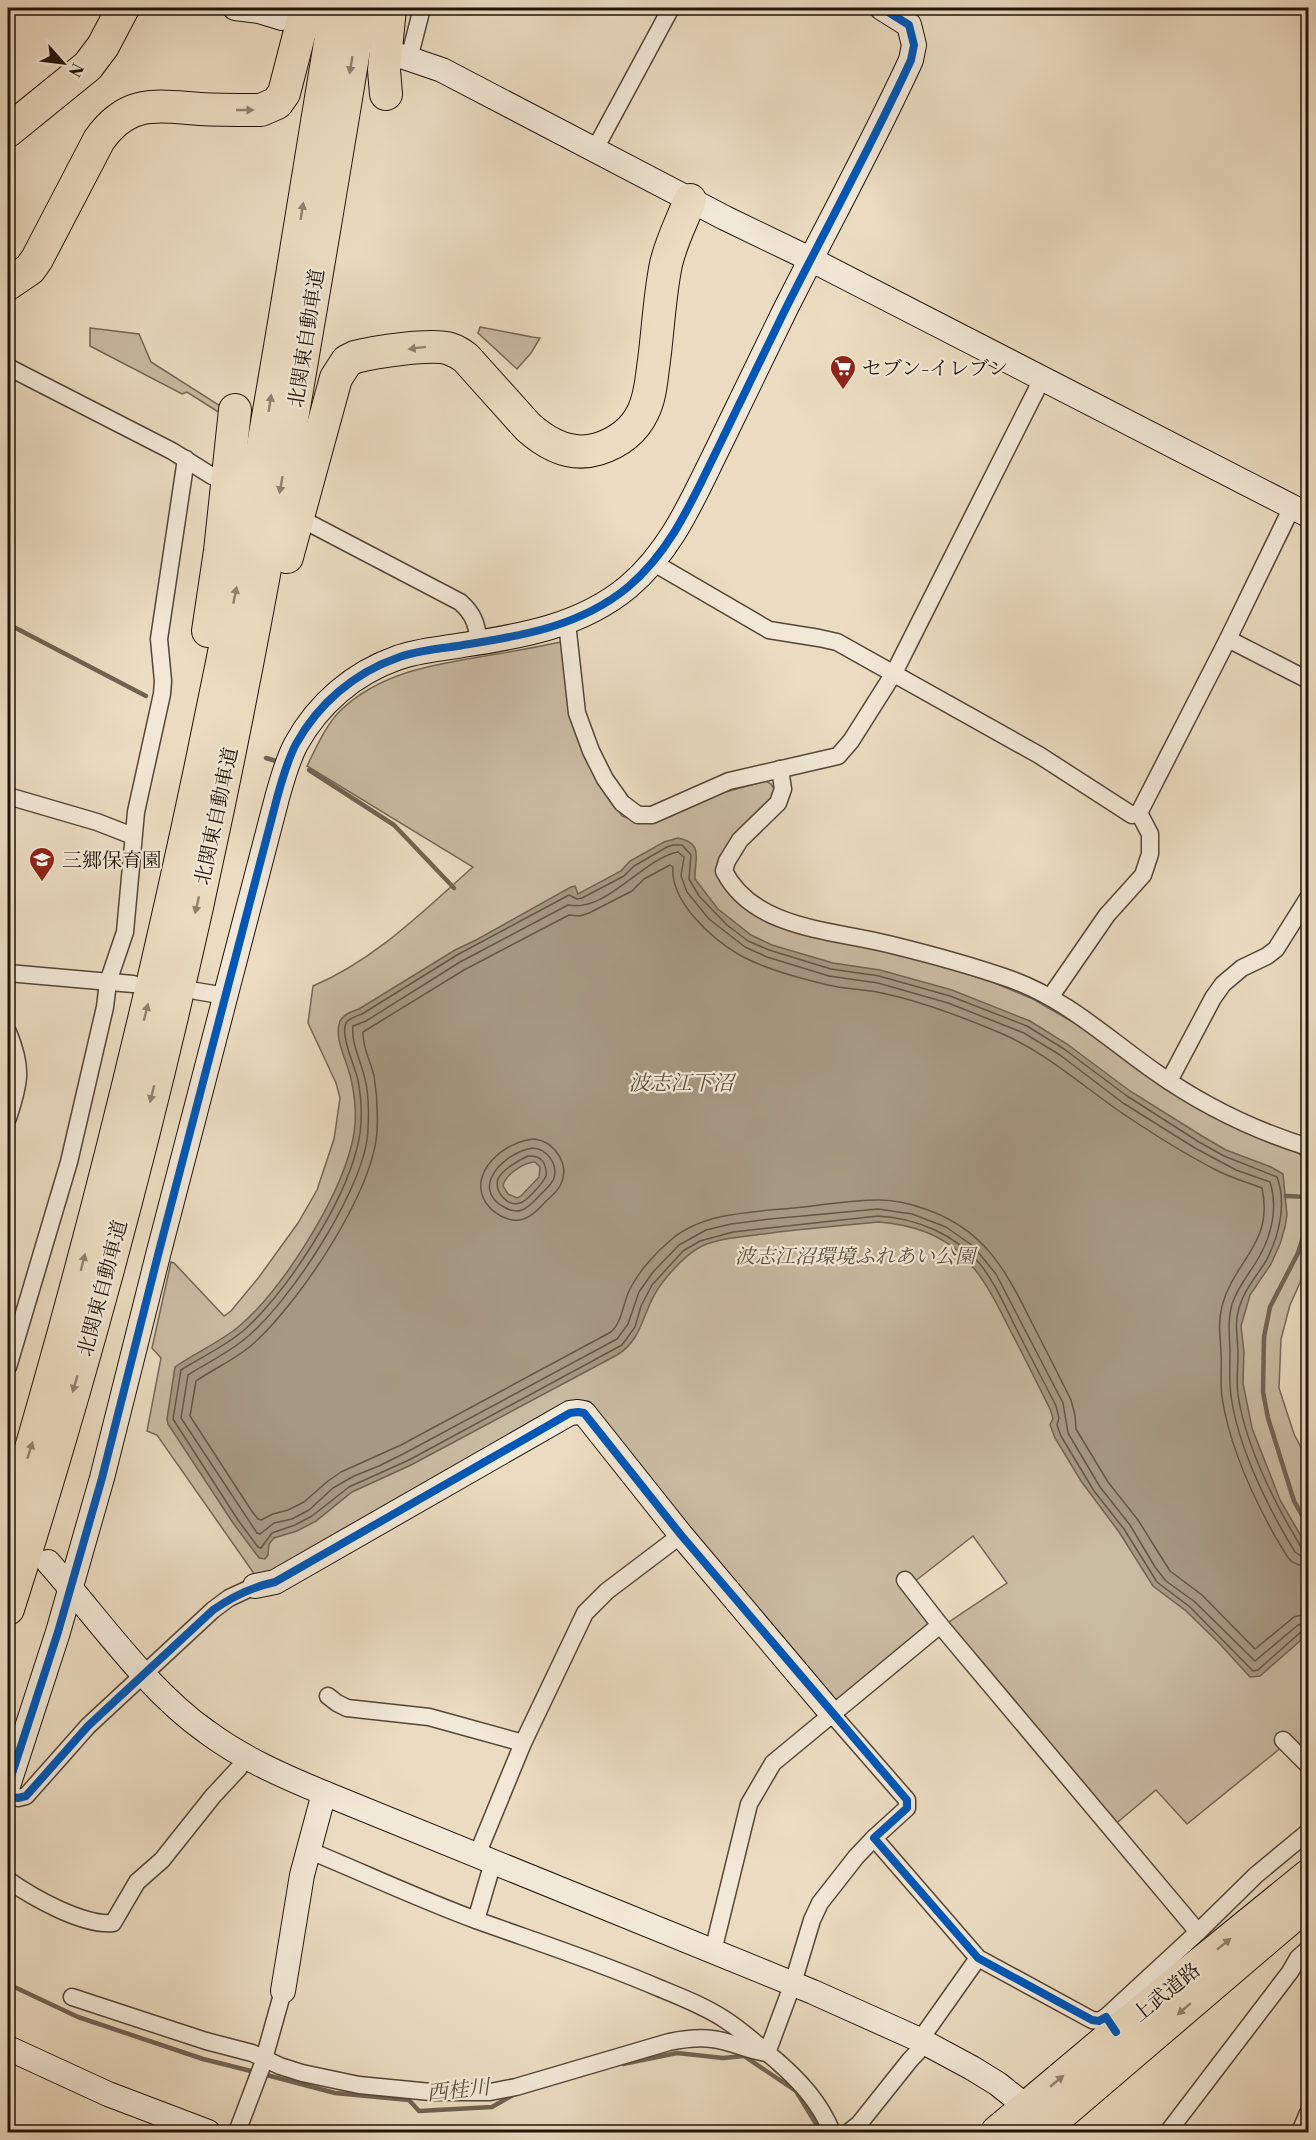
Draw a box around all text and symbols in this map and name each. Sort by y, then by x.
north arrow [33,33,93,93]
one-way arrow [347,56,356,75]
text: N [63,59,87,80]
one-way arrow [235,105,254,115]
one-way arrow [297,201,306,220]
street label: 北関東自動車道 [284,267,331,409]
one-way arrow [407,344,426,353]
supermarket icon: セブン-イレブン [828,353,858,391]
place label: セブン-イレブン [862,357,1008,382]
one-way arrow [265,394,274,413]
one-way arrow [276,476,285,495]
one-way arrow [231,586,240,605]
street label: 北関東自動車道 [191,745,244,887]
school or university icon: 三郷保育園 [27,845,57,883]
place label: 三郷保育園 [62,849,162,874]
one-way arrow [192,895,201,914]
one-way arrow [141,1003,151,1021]
water label: 波志江下沼 [629,1071,736,1097]
one-way arrow [147,1085,157,1104]
street label: 北関東自動車道 [73,1218,134,1359]
park label: 波志江沼環境ふれあい公園 [735,1245,978,1270]
one-way arrow [79,1253,88,1271]
one-way arrow [70,1375,79,1393]
one-way arrow [26,1441,35,1459]
one-way arrow [1217,1938,1232,1950]
street label: 上武道路 [1128,1958,1206,2028]
one-way arrow [1177,2002,1192,2015]
one-way arrow [1049,2074,1065,2087]
water label: 西桂川 [425,2075,493,2107]

